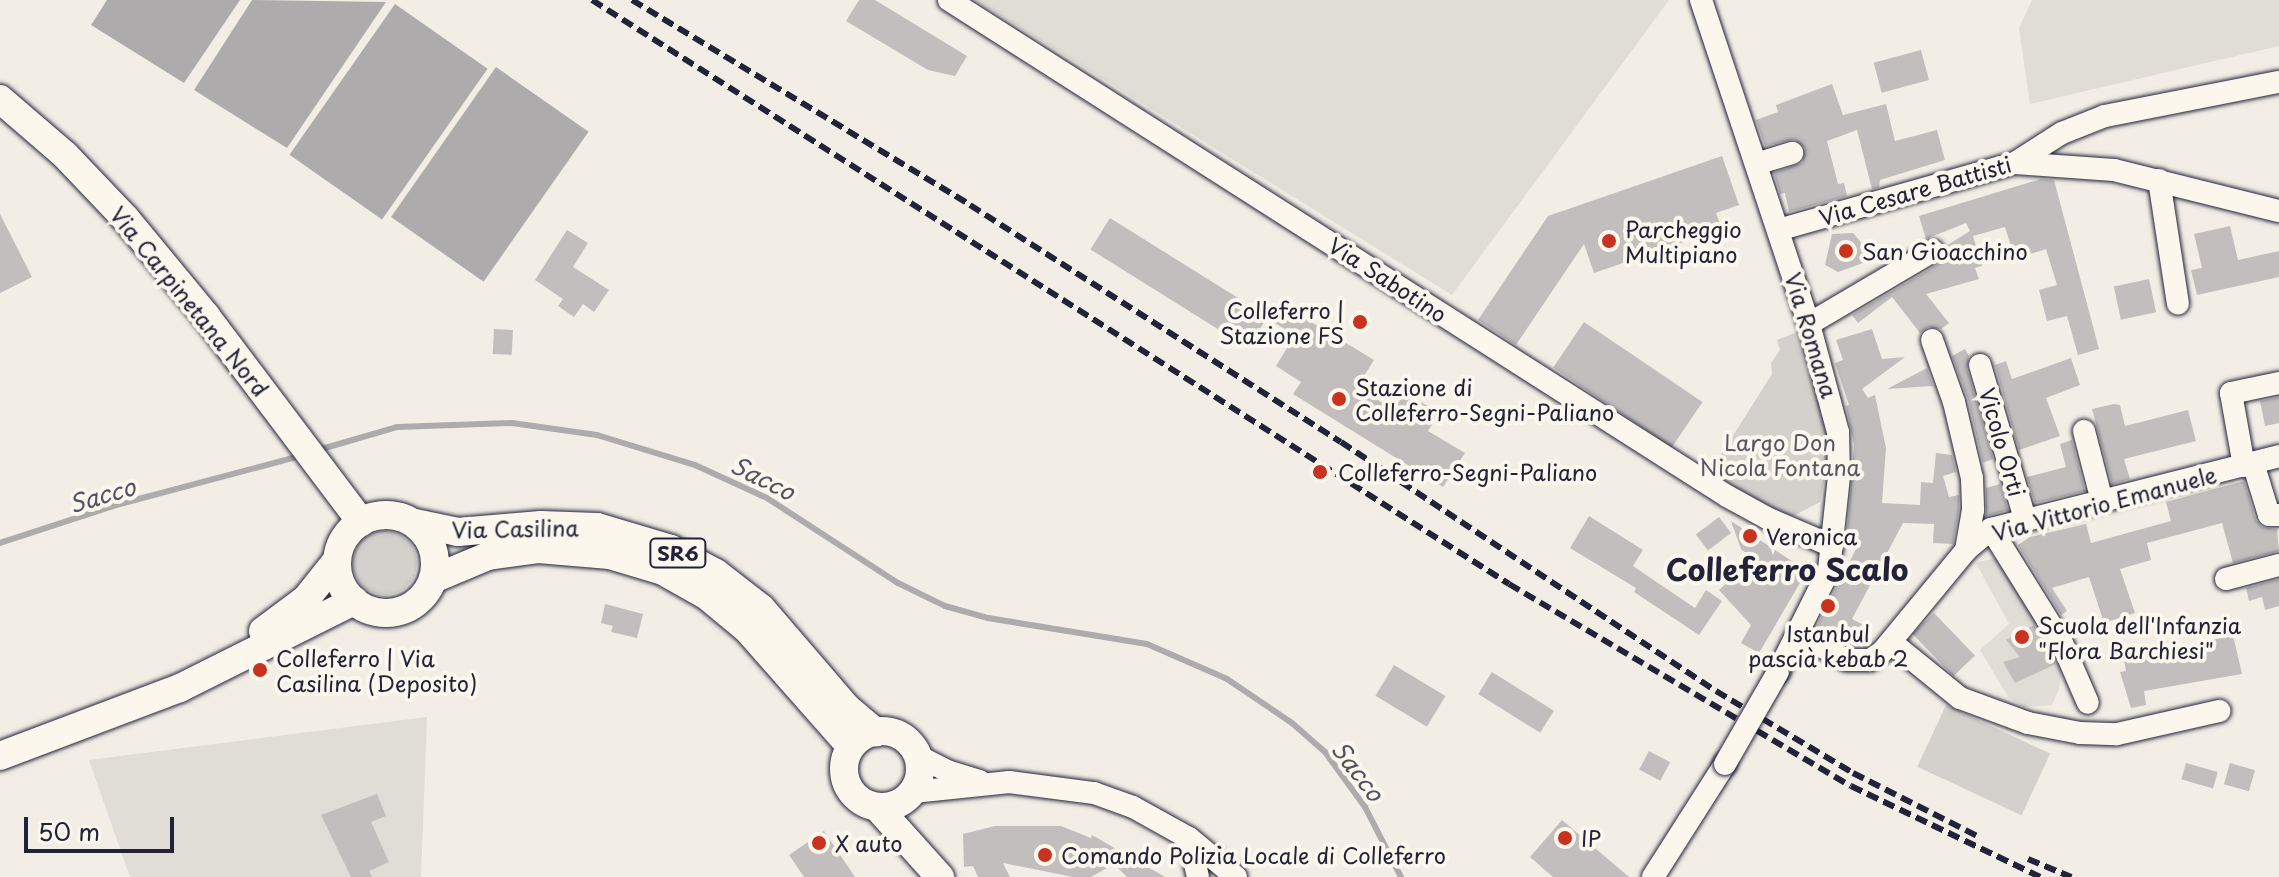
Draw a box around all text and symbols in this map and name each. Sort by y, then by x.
street label: Via Cesare Battisti [1815,150,2015,230]
street label: Via Carpinetana Nord [106,202,274,400]
place label: Parcheggio Multipiano [1625,215,1742,266]
street label: Via Sabotino [1324,231,1452,327]
marker: Parcheggio Multipiano [1600,232,1618,250]
place label: San Gioacchino [1862,238,2026,264]
marker: San Gioacchino [1837,242,1855,260]
street label: Via Romana [1780,269,1844,401]
place label: Colleferro | Stazione FS [1219,296,1344,348]
marker: Colleferro | Stazione FS [1351,313,1369,331]
place label: Stazione di Colleferro-Segni-Paliano [1355,373,1614,424]
street label: Vicolo Orti [1975,384,2031,500]
marker: Stazione di Colleferro-Segni-Paliano [1330,390,1348,408]
park label: Largo Don Nicola Fontana [1699,428,1861,480]
water label: Sacco [726,450,800,506]
place label: Colleferro-Segni-Paliano [1338,459,1597,485]
marker: Colleferro-Segni-Paliano [1309,461,1331,483]
street label: Via Vittorio Emanuele [1990,461,2218,545]
water label: Sacco [66,472,138,518]
street label: Via Casilina [451,514,579,542]
place label: Veronica [1766,523,1857,549]
marker: Veronica [1741,527,1759,545]
road number: SR6 [648,537,708,569]
district label: Colleferro Scalo [1665,551,1909,587]
marker: Istanbul pascià kebab 2 [1819,597,1837,615]
place label: Scuola dell'Infanzia "Flora Barchiesi" [2038,611,2244,662]
place label: Istanbul pascià kebab 2 [1748,619,1908,670]
marker: Scuola dell'Infanzia "Flora Barchiesi" [2013,628,2031,646]
place label: Colleferro | Via Casilina (Deposito) [276,644,478,696]
marker: Colleferro | Via Casilina (Deposito) [251,661,269,679]
water label: Sacco [1326,735,1390,807]
scale bar [28,801,178,851]
text: 50 m [38,813,100,849]
place label: IP [1581,825,1601,851]
marker: IP [1556,829,1574,847]
place label: X auto [835,830,904,856]
marker: X auto [810,834,828,852]
place label: Comando Polizia Locale di Colleferro [1061,842,1447,868]
marker: Comando Polizia Locale di Colleferro [1036,846,1054,864]

